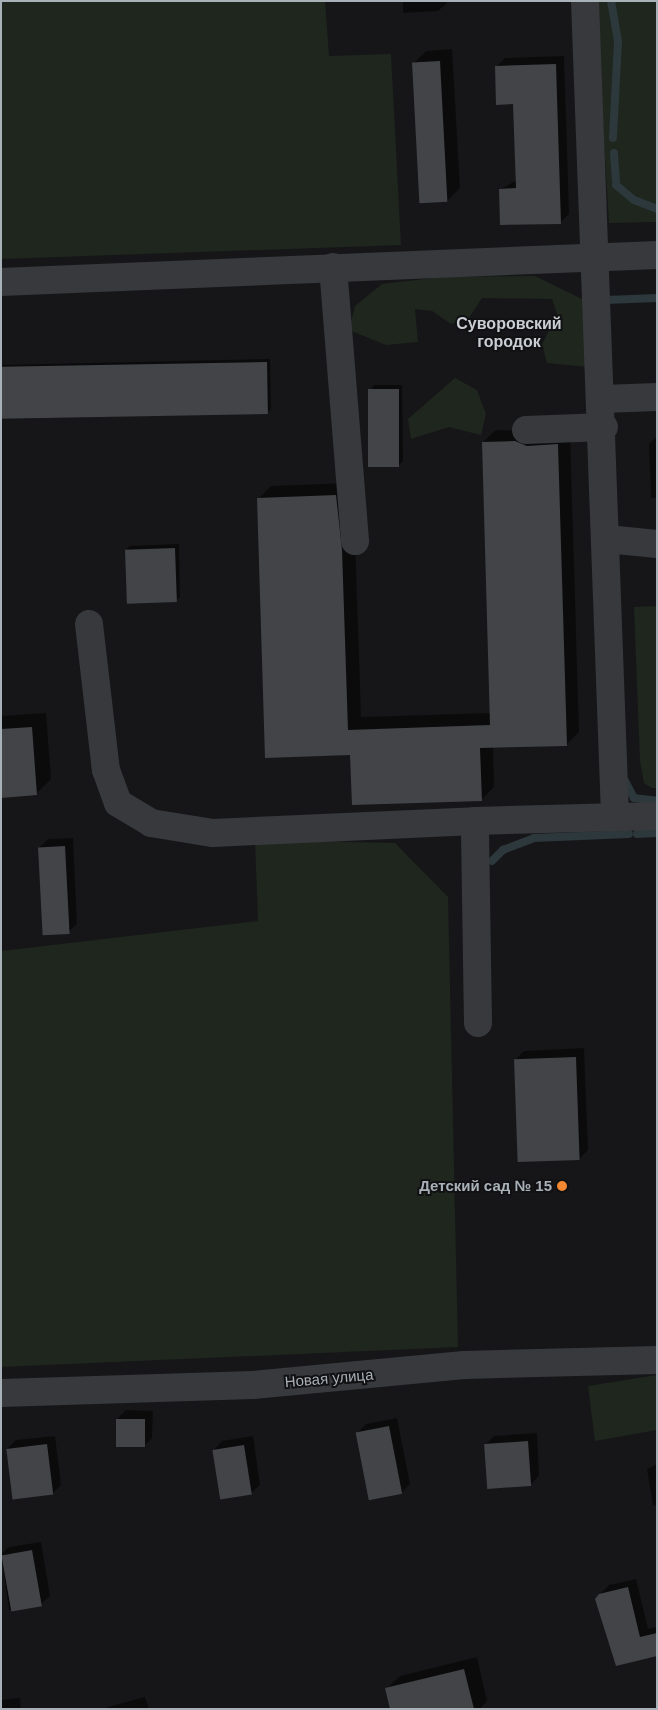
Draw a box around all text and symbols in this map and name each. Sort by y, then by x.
district label: Суворовский городок [456,314,562,352]
place label: Детский сад № 15 [419,1177,552,1195]
marker: Детский сад № 15 [556,1180,568,1192]
street label: Новая улица [284,1365,374,1391]

